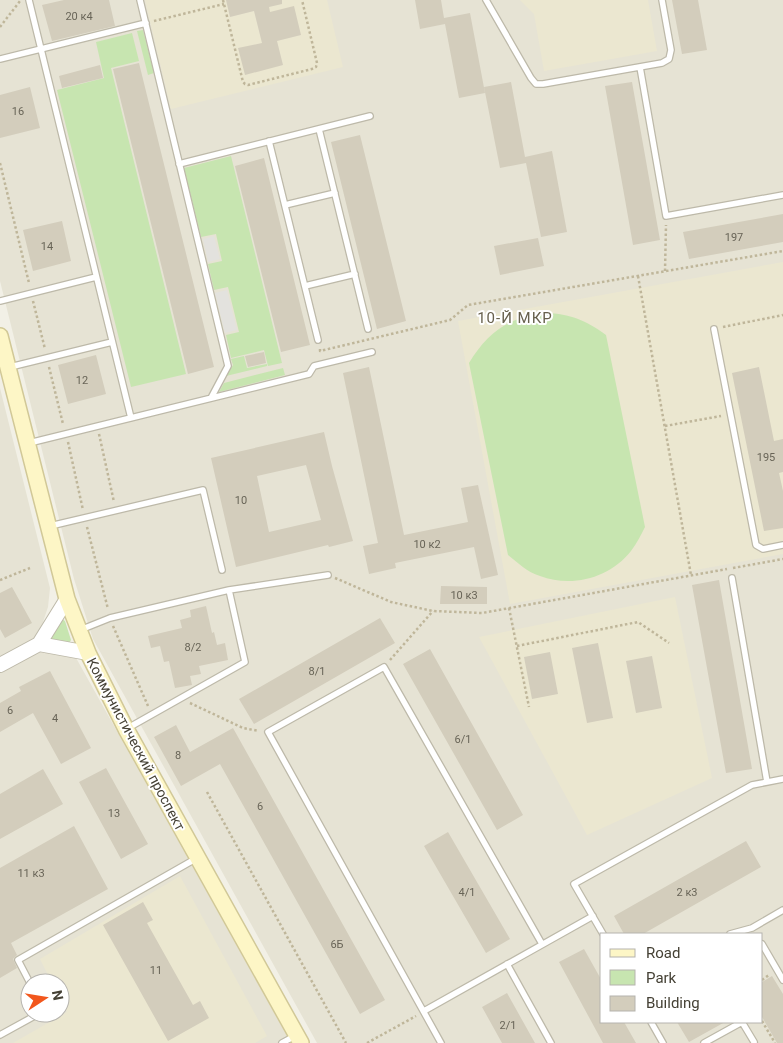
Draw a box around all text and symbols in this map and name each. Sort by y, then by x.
house number: 20 к4 [65,10,93,23]
house number: 16 [12,105,24,118]
house number: 197 [725,231,743,244]
house number: 14 [41,240,53,253]
district label: 10-Й МКР [477,309,553,327]
house number: 12 [76,374,88,387]
house number: 195 [757,451,775,464]
house number: 10 [235,494,247,507]
house number: 10 к2 [413,538,441,551]
house number: 10 к3 [450,589,478,602]
house number: 8/2 [185,641,201,654]
street label: Коммунистический проспект [84,655,189,833]
house number: 8/1 [309,665,325,678]
house number: 6 [7,704,13,717]
house number: 4 [52,712,58,725]
house number: 6/1 [455,733,471,746]
house number: 8 [175,749,181,762]
house number: 6 [257,800,263,813]
house number: 13 [108,807,120,820]
house number: 11 к3 [17,867,45,880]
house number: 4/1 [459,886,475,899]
house number: 2 к3 [676,886,698,899]
legend [600,933,763,1023]
house number: 6Б [330,938,344,951]
text: Road [646,944,680,962]
house number: 11 [150,964,162,977]
text: Park [646,969,677,987]
north arrow [20,973,70,1023]
text: N [49,989,67,1002]
text: Building [646,994,700,1012]
house number: 2/1 [500,1019,516,1032]

